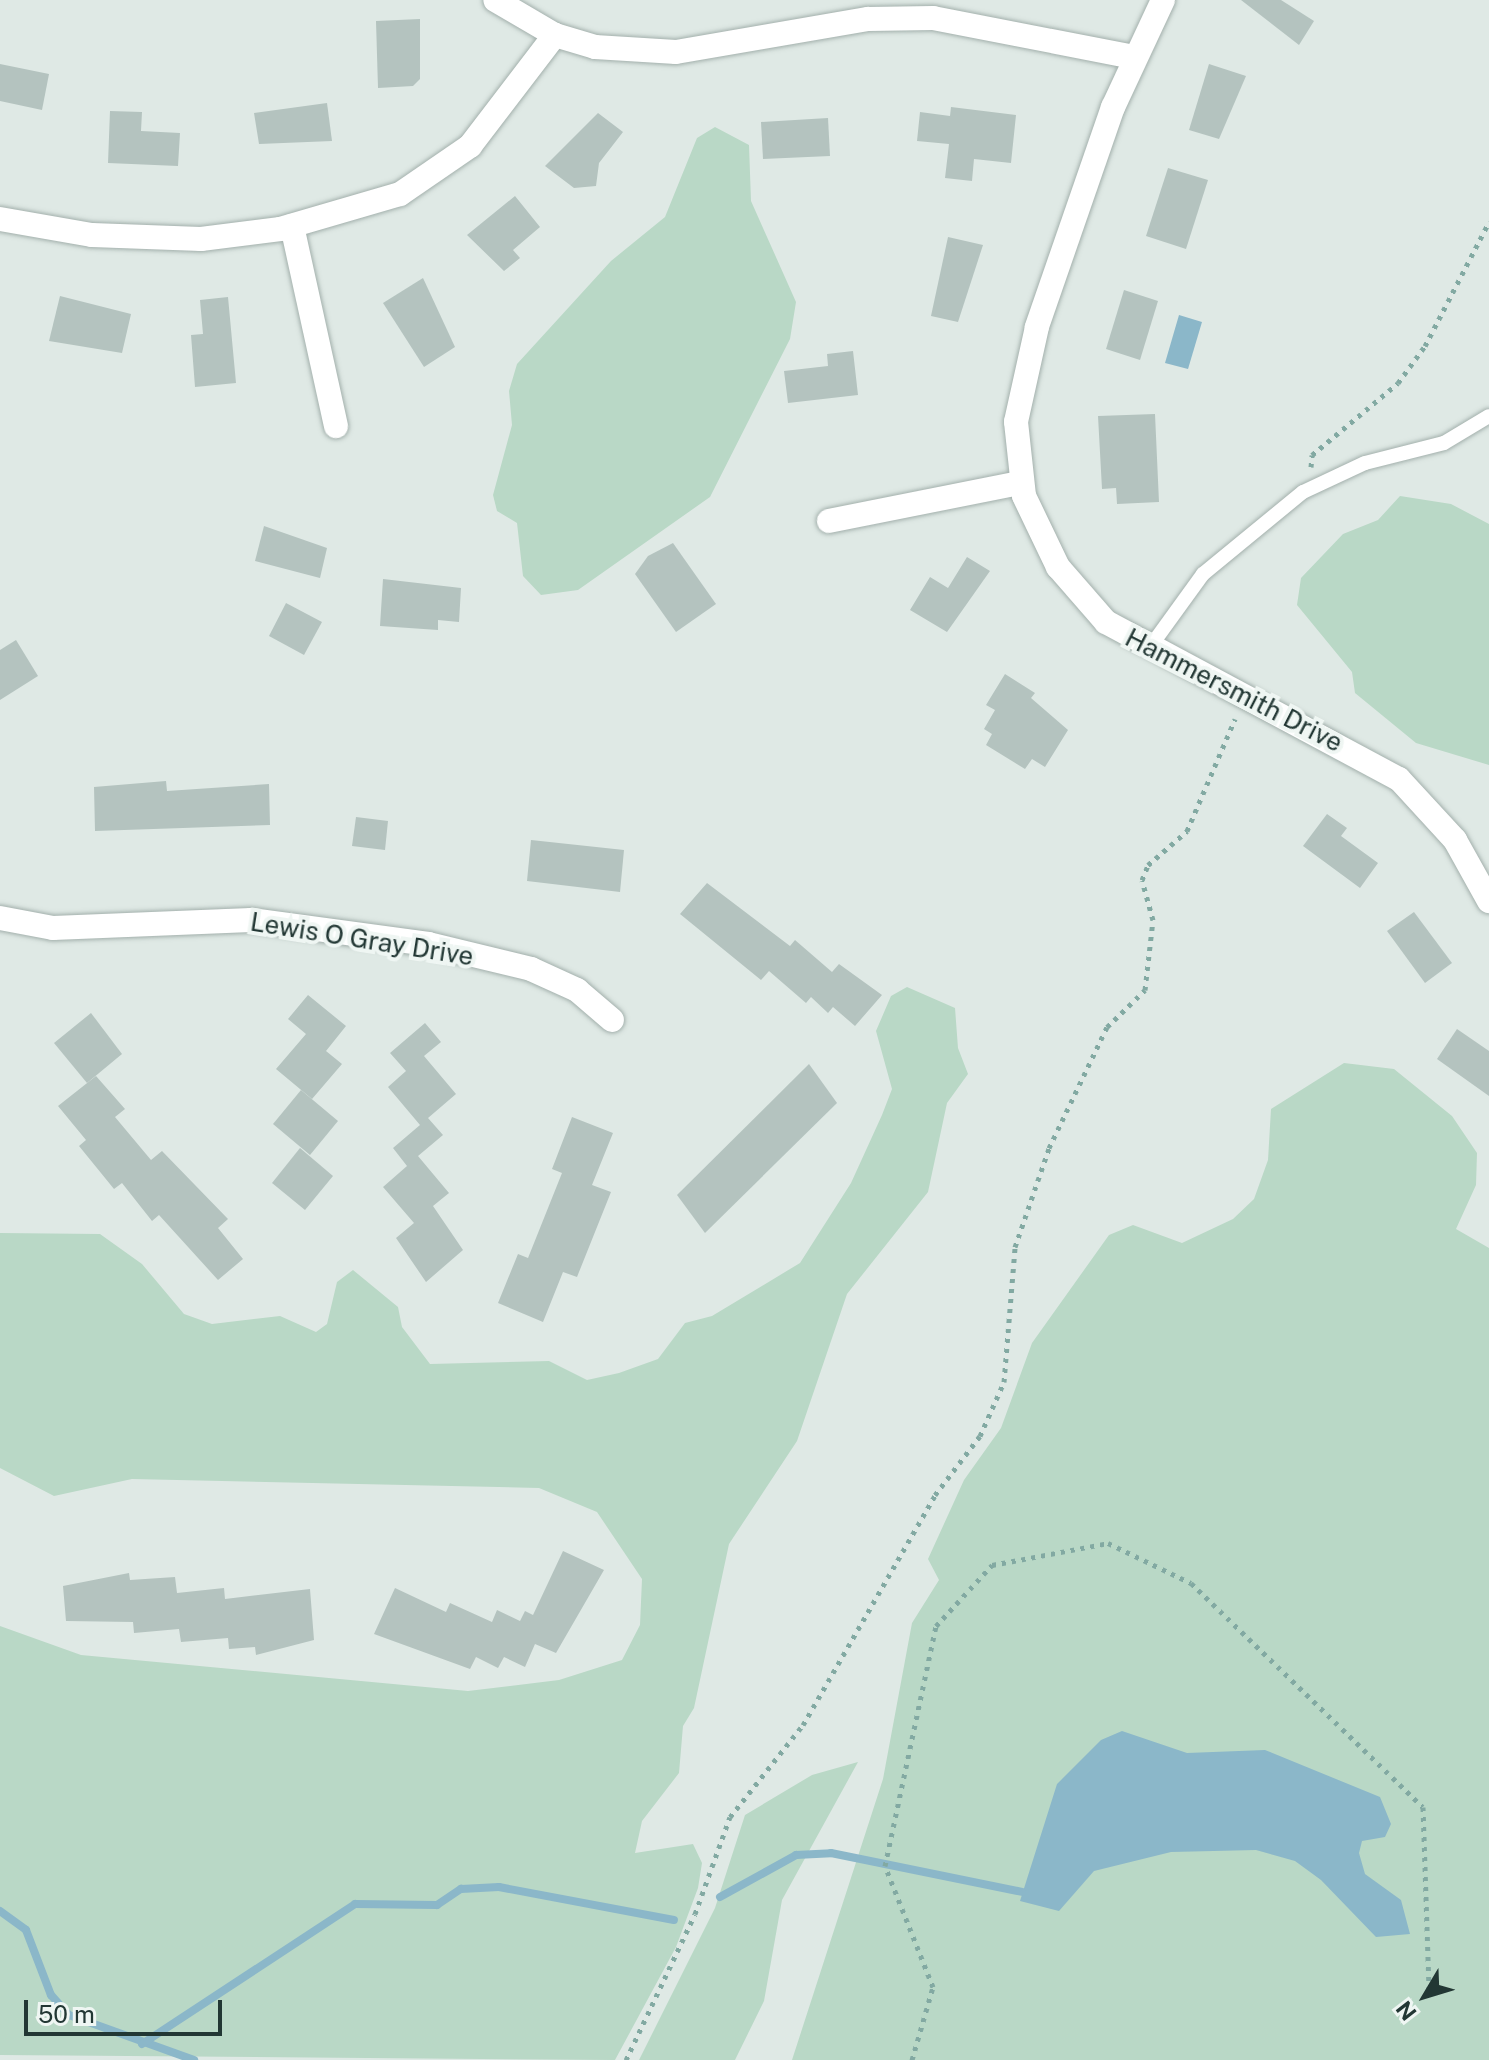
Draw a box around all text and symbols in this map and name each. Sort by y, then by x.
street label: Hammersmith Drive [1120,622,1348,758]
street label: Lewis O Gray Drive [248,906,476,972]
north arrow [1385,1956,1465,2036]
scale bar [28,1984,226,2034]
text: N [1391,1996,1422,2026]
text: 50 m [38,2000,95,2028]

